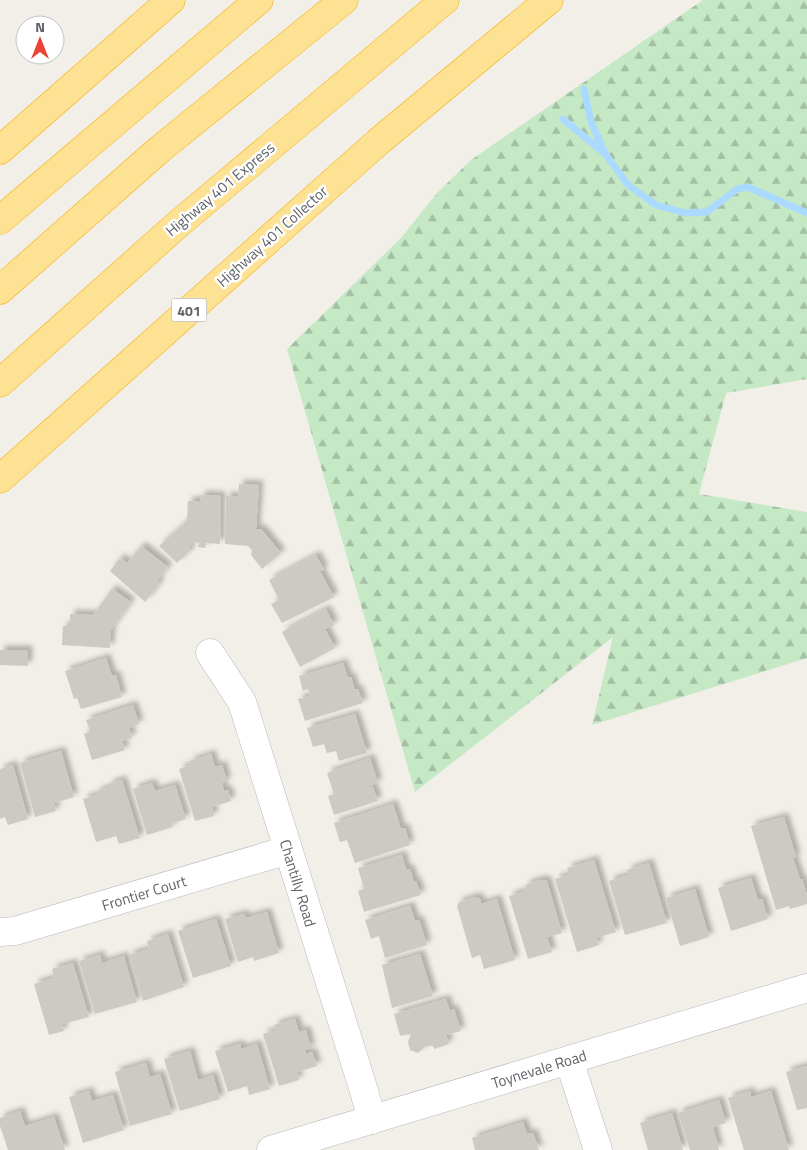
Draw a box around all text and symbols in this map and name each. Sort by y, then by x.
north arrow [15,15,65,65]
text: N [35,16,45,37]
street label: Highway 401 Express [160,136,280,242]
street label: Highway 401 Collector [211,180,333,292]
road number: 401 [172,298,206,322]
street label: Chantilly Road [274,836,322,930]
street label: Frontier Court [99,869,190,917]
street label: Toynevale Road [489,1044,589,1094]

